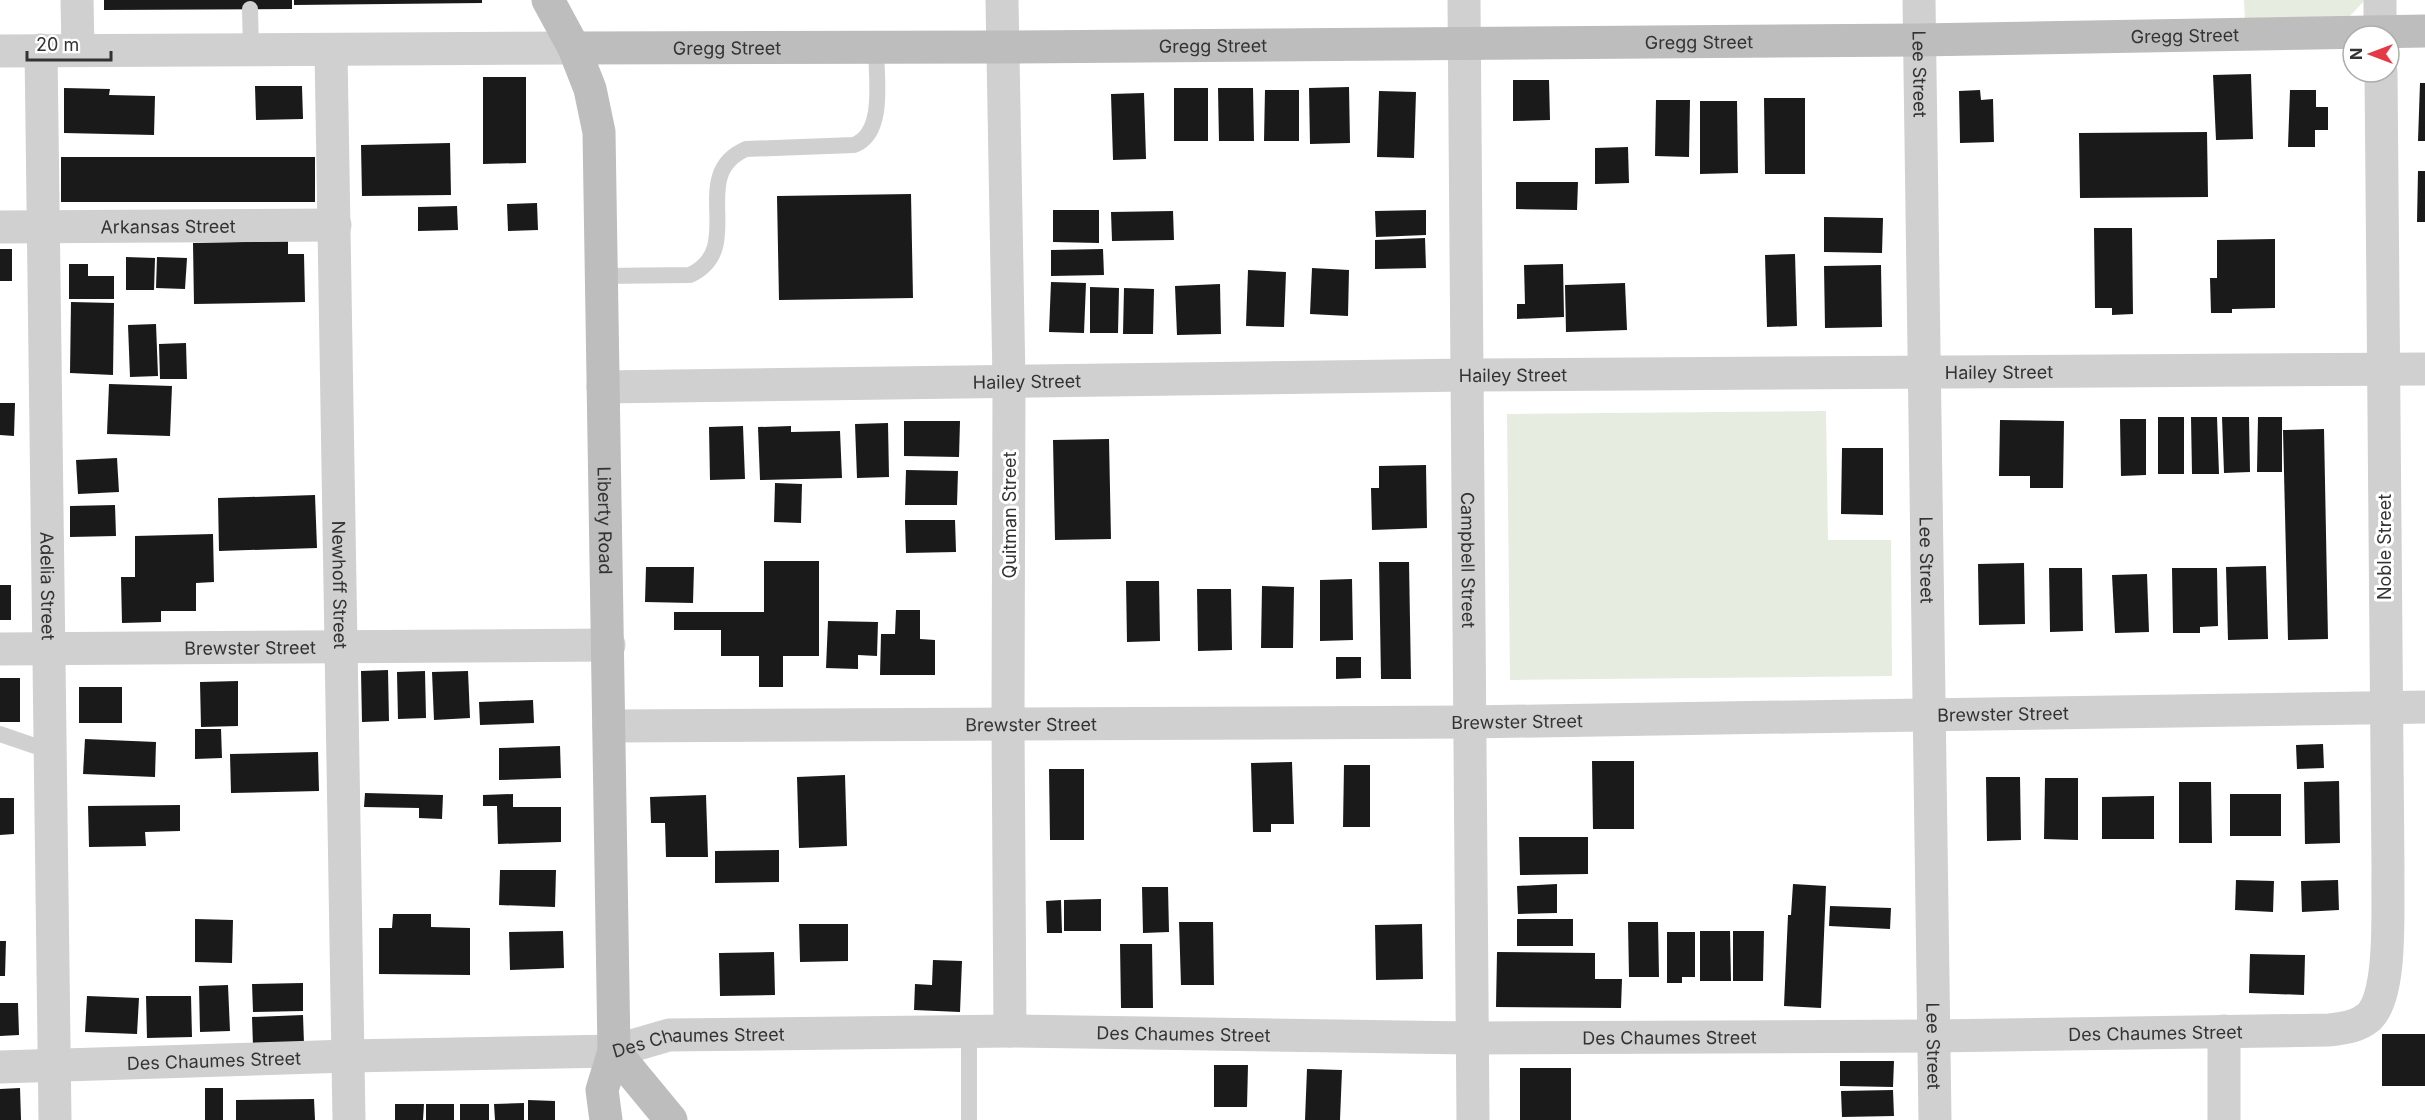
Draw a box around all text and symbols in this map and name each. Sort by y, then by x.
scale bar [27,24,111,62]
street label: Gregg Street [2131,24,2239,47]
north arrow [2341,24,2401,84]
street label: Lee Street [1909,30,1931,118]
street label: Gregg Street [1645,31,1753,53]
text: 20 m [36,34,79,55]
street label: Gregg Street [1159,34,1267,56]
street label: Gregg Street [673,37,781,58]
text: N [2346,48,2366,60]
street label: Arkansas Street [100,215,236,237]
street label: Hailey Street [1945,361,2053,383]
street label: Hailey Street [1459,364,1567,386]
street label: Hailey Street [973,370,1081,392]
street label: Quitman Street [999,451,1020,579]
street label: Liberty Road [594,466,617,575]
street label: Campbell Street [1457,492,1480,628]
street label: Noble Street [2374,494,2395,600]
street label: Lee Street [1916,516,1938,604]
street label: Newhoff Street [328,521,352,649]
street label: Adelia Street [37,531,59,641]
street label: Brewster Street [184,636,316,658]
street label: Brewster Street [1937,702,2069,725]
street label: Brewster Street [1451,710,1583,733]
street label: Brewster Street [965,713,1097,735]
street label: Lee Street [1923,1002,1945,1090]
street label: Des Chaumes Street [2068,1021,2243,1044]
street label: Des Chaumes Street [1096,1022,1271,1045]
street label: Des Chaumes Street [610,1023,785,1061]
street label: Des Chaumes Street [1582,1026,1757,1048]
street label: Des Chaumes Street [126,1047,301,1073]

